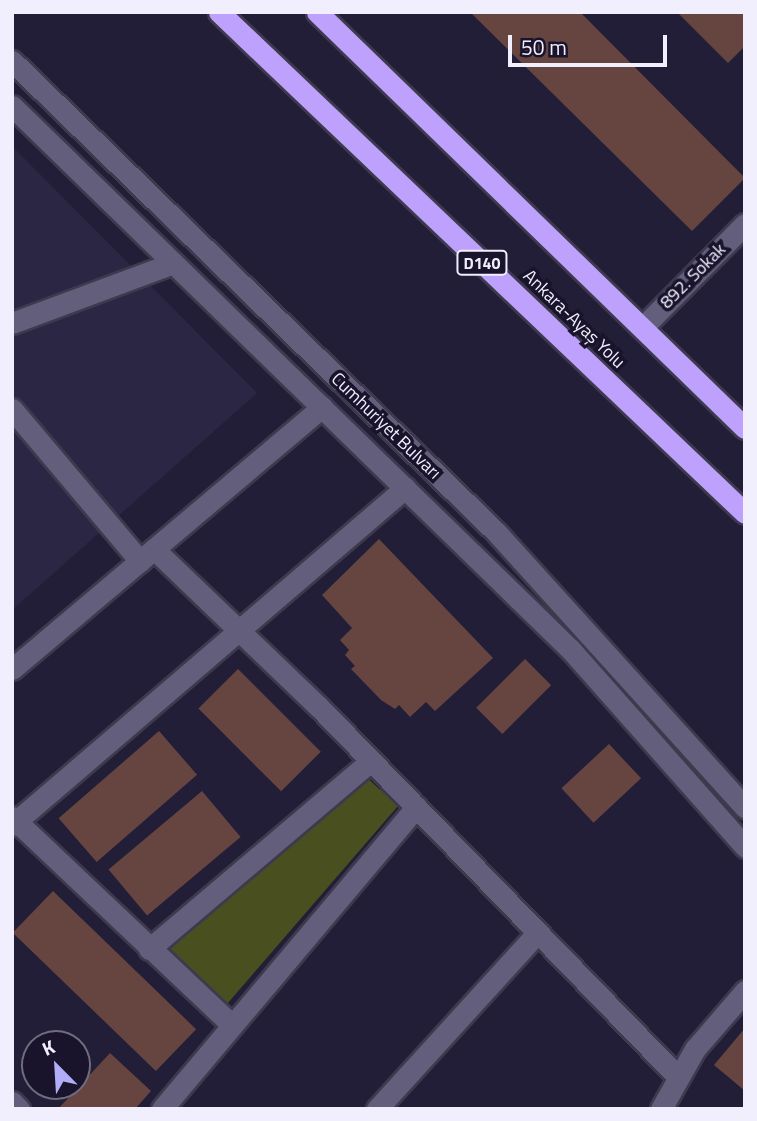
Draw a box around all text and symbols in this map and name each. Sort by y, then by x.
scale bar [512,21,671,65]
text: 50 m [521,31,567,63]
street label: 892. Sokak [656,239,730,313]
road number: D140 [456,250,508,276]
street label: Ankara-Ayaş Yolu [519,265,629,373]
street label: Cumhuriyet Bulvarı [327,368,445,484]
north arrow [21,1030,91,1100]
text: K [37,1032,59,1063]

